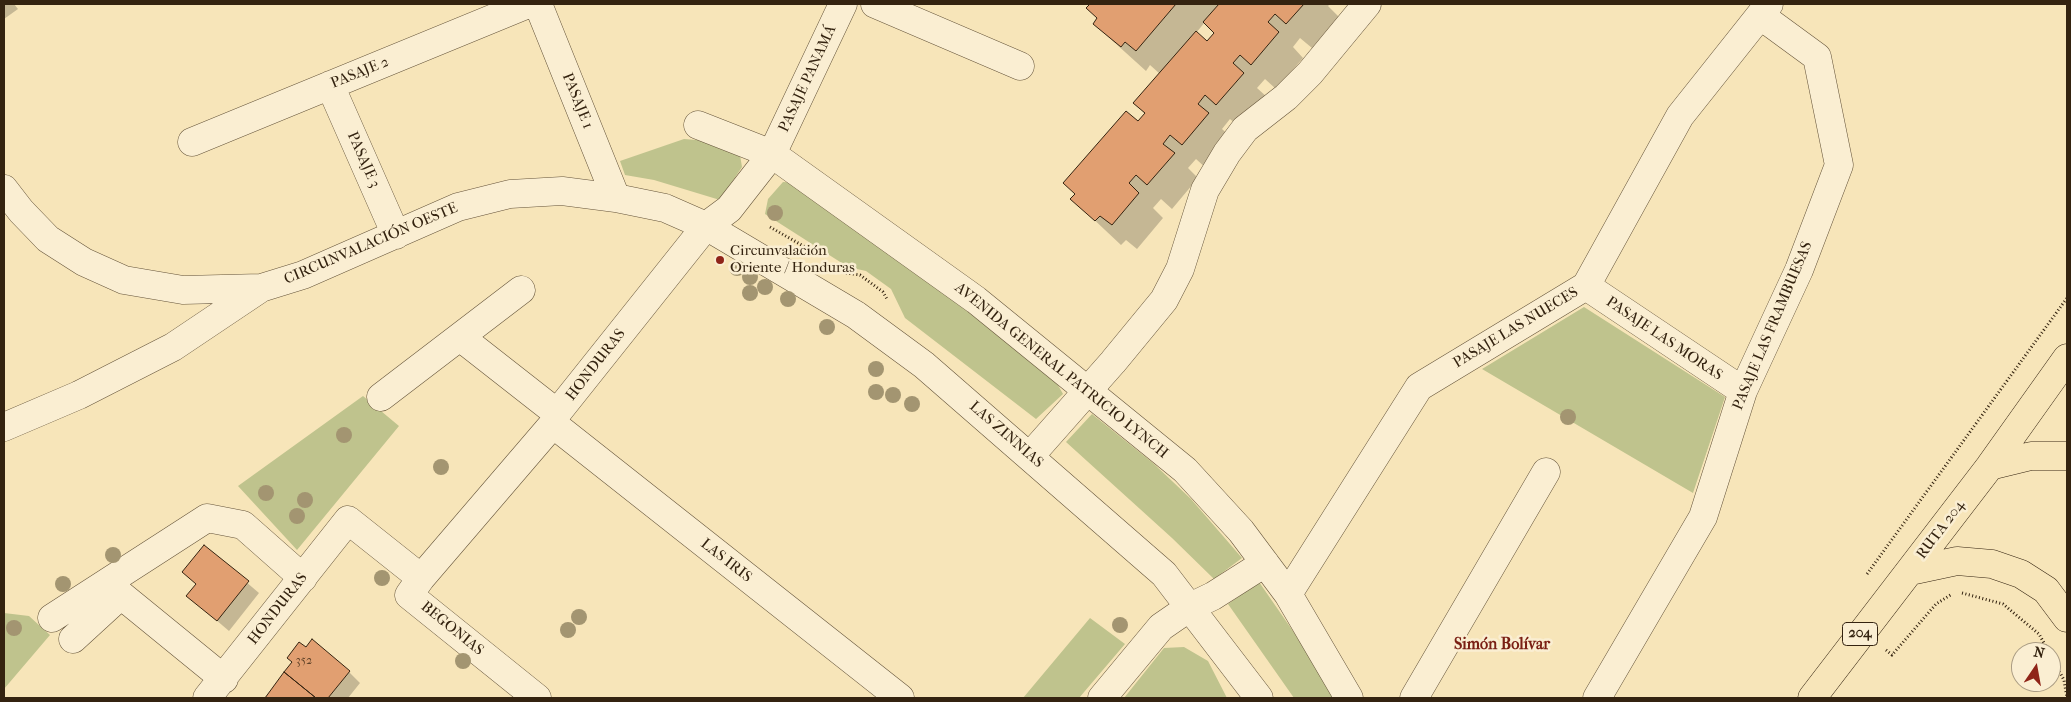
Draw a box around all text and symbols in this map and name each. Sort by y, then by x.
street label: PASAJE PANAMÁ [775,23,841,135]
street label: PASAJE 2 [328,53,392,93]
street label: PASAJE 1 [558,70,596,132]
street label: PASAJE 3 [343,129,383,191]
street label: CIRCUNVALACIÓN OESTE [282,199,460,289]
street label: PASAJE LAS FRAMBUESAS [1729,239,1817,413]
place label: Circunvalación Oriente / Honduras [730,242,855,277]
marker: Circunvalación Oriente / Honduras [714,254,726,266]
street label: AVENIDA GENERAL PATRICIO LYNCH [951,279,1171,463]
street label: PASAJE LAS NUECES [1450,284,1582,372]
street label: PASAJE LAS MORAS [1602,293,1726,385]
street label: HONDURAS [562,326,630,404]
street label: LAS ZINNIAS [965,398,1047,472]
street label: RUTA 204 [1913,497,1969,563]
street label: LAS IRIS [697,535,755,587]
street label: HONDURAS [244,570,312,648]
street label: BEGONIAS [417,598,487,660]
road number: 204 [1842,622,1878,646]
district label: Simón Bolívar [1454,635,1550,655]
north arrow [2011,642,2061,692]
text: N [2032,643,2046,662]
house number: 352 [296,654,312,668]

